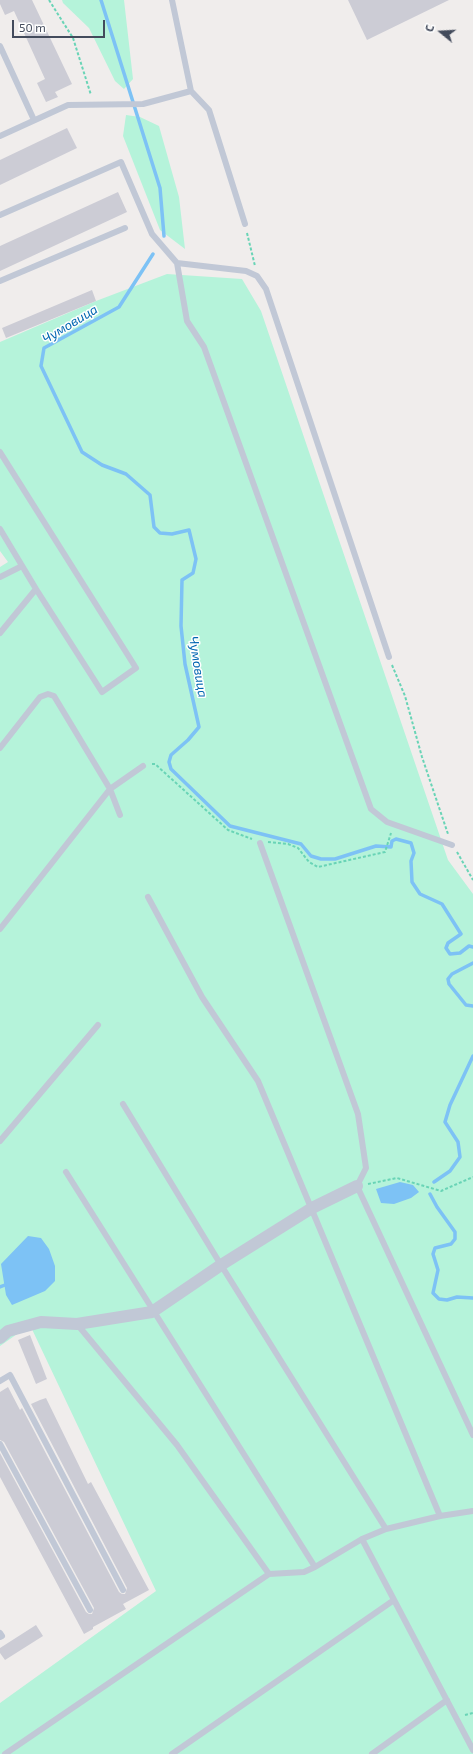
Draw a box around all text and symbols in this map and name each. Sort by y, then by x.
scale bar [14,12,107,38]
north arrow [421,12,461,52]
text: 50 m [19,20,46,34]
text: С [422,23,436,33]
water label: Чумовица [39,301,101,347]
water label: Чумовица [185,635,211,699]

